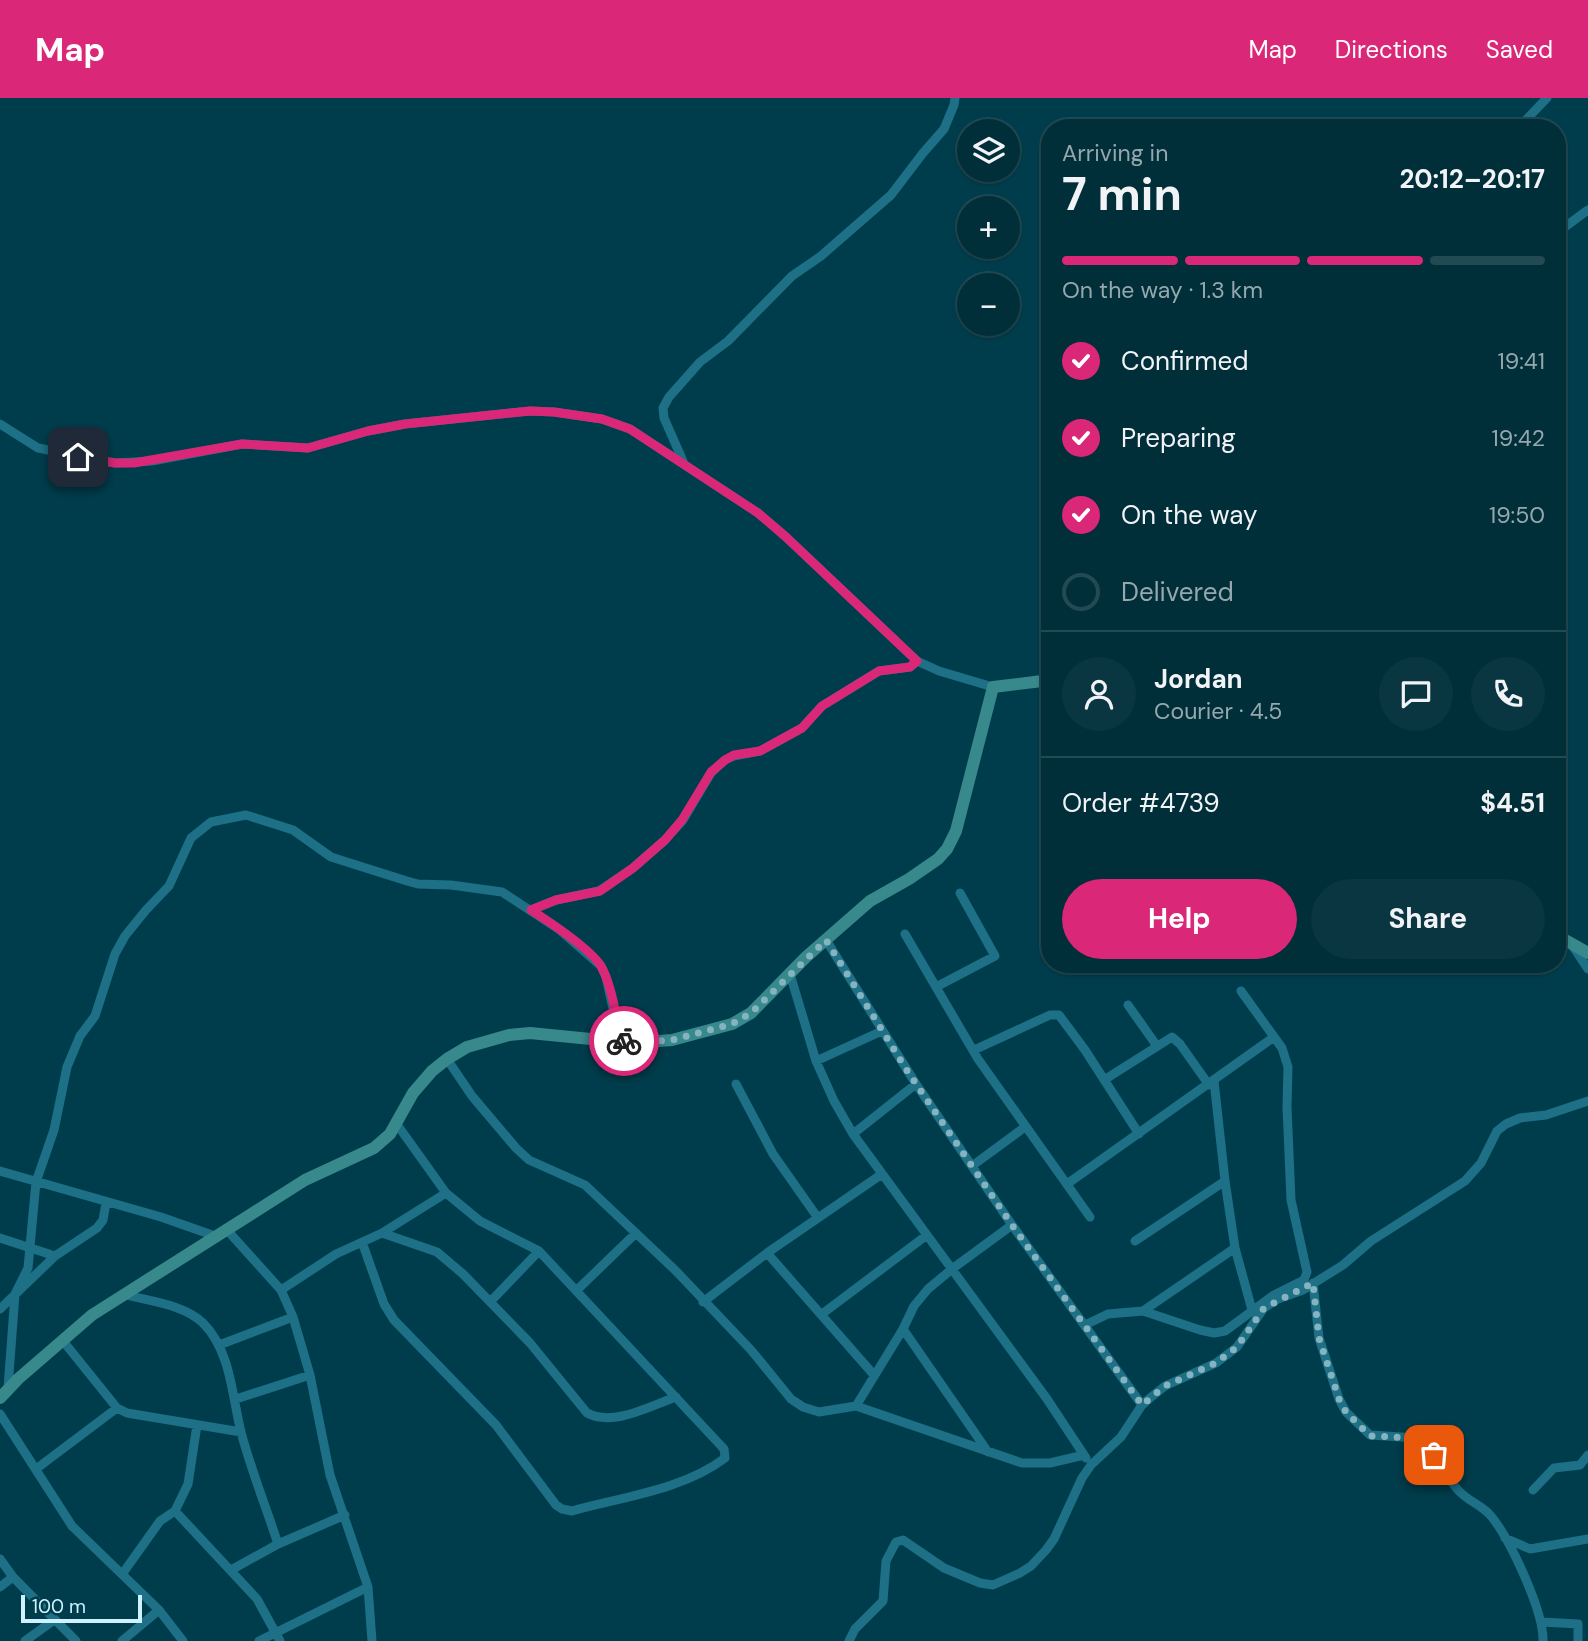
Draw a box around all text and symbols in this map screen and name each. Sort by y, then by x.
text: Map [35,28,105,71]
text: Map [1249,34,1297,65]
text: Directions [1335,34,1448,65]
text: Saved [1486,34,1553,65]
map controls [957,119,1020,336]
button: layers [957,119,1020,182]
text: Arriving in [1062,138,1168,168]
text: 20:12–20:17 [1399,162,1545,196]
text: 7 min [1062,164,1182,224]
button: + [957,196,1020,259]
button: − [957,273,1020,336]
text: On the way · 1.3 km [1062,275,1263,305]
icon: check [1062,342,1100,380]
text: Confirmed [1121,344,1248,378]
text: 19:41 [1498,346,1545,376]
icon: check [1062,419,1100,457]
text: Preparing [1121,421,1236,455]
text: 19:42 [1492,423,1545,453]
pin [48,427,108,487]
icon: home [59,438,97,476]
icon: check [1062,496,1100,534]
text: On the way [1121,498,1257,532]
text: 19:50 [1489,500,1545,530]
text: Delivered [1121,575,1234,609]
button: person [1062,657,1136,731]
button: chat [1379,657,1453,731]
button: phone [1471,657,1545,731]
text: Jordan [1154,662,1243,696]
text: Courier · 4.5 [1154,696,1282,726]
text: Order #4739 [1062,786,1220,820]
text: $4.51 [1480,786,1545,820]
button: Help [1062,879,1297,959]
button: Share [1311,879,1545,959]
courier [589,1006,659,1076]
icon: bike [605,1022,643,1060]
pin [1404,1425,1464,1485]
icon: bag [1415,1436,1453,1474]
scale bar [21,1592,142,1624]
text: 100 m [32,1594,86,1619]

